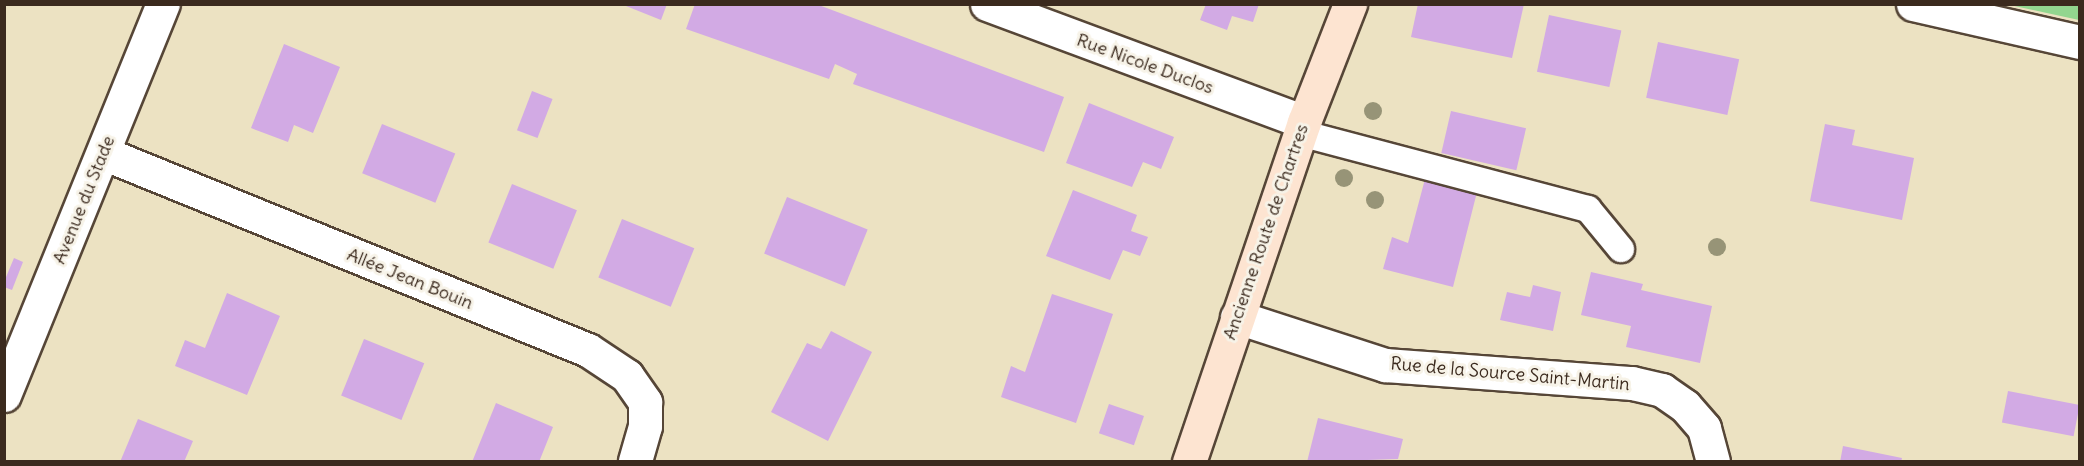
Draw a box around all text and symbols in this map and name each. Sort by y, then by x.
street label: Rue Nicole Duclos [1074,29,1216,99]
street label: Ancienne Route de Chartres [1219,121,1313,343]
street label: Avenue du Stade [48,133,120,267]
street label: Allée Jean Bouin [344,244,476,314]
street label: Rue de la Source Saint-Martin [1389,353,1631,395]

